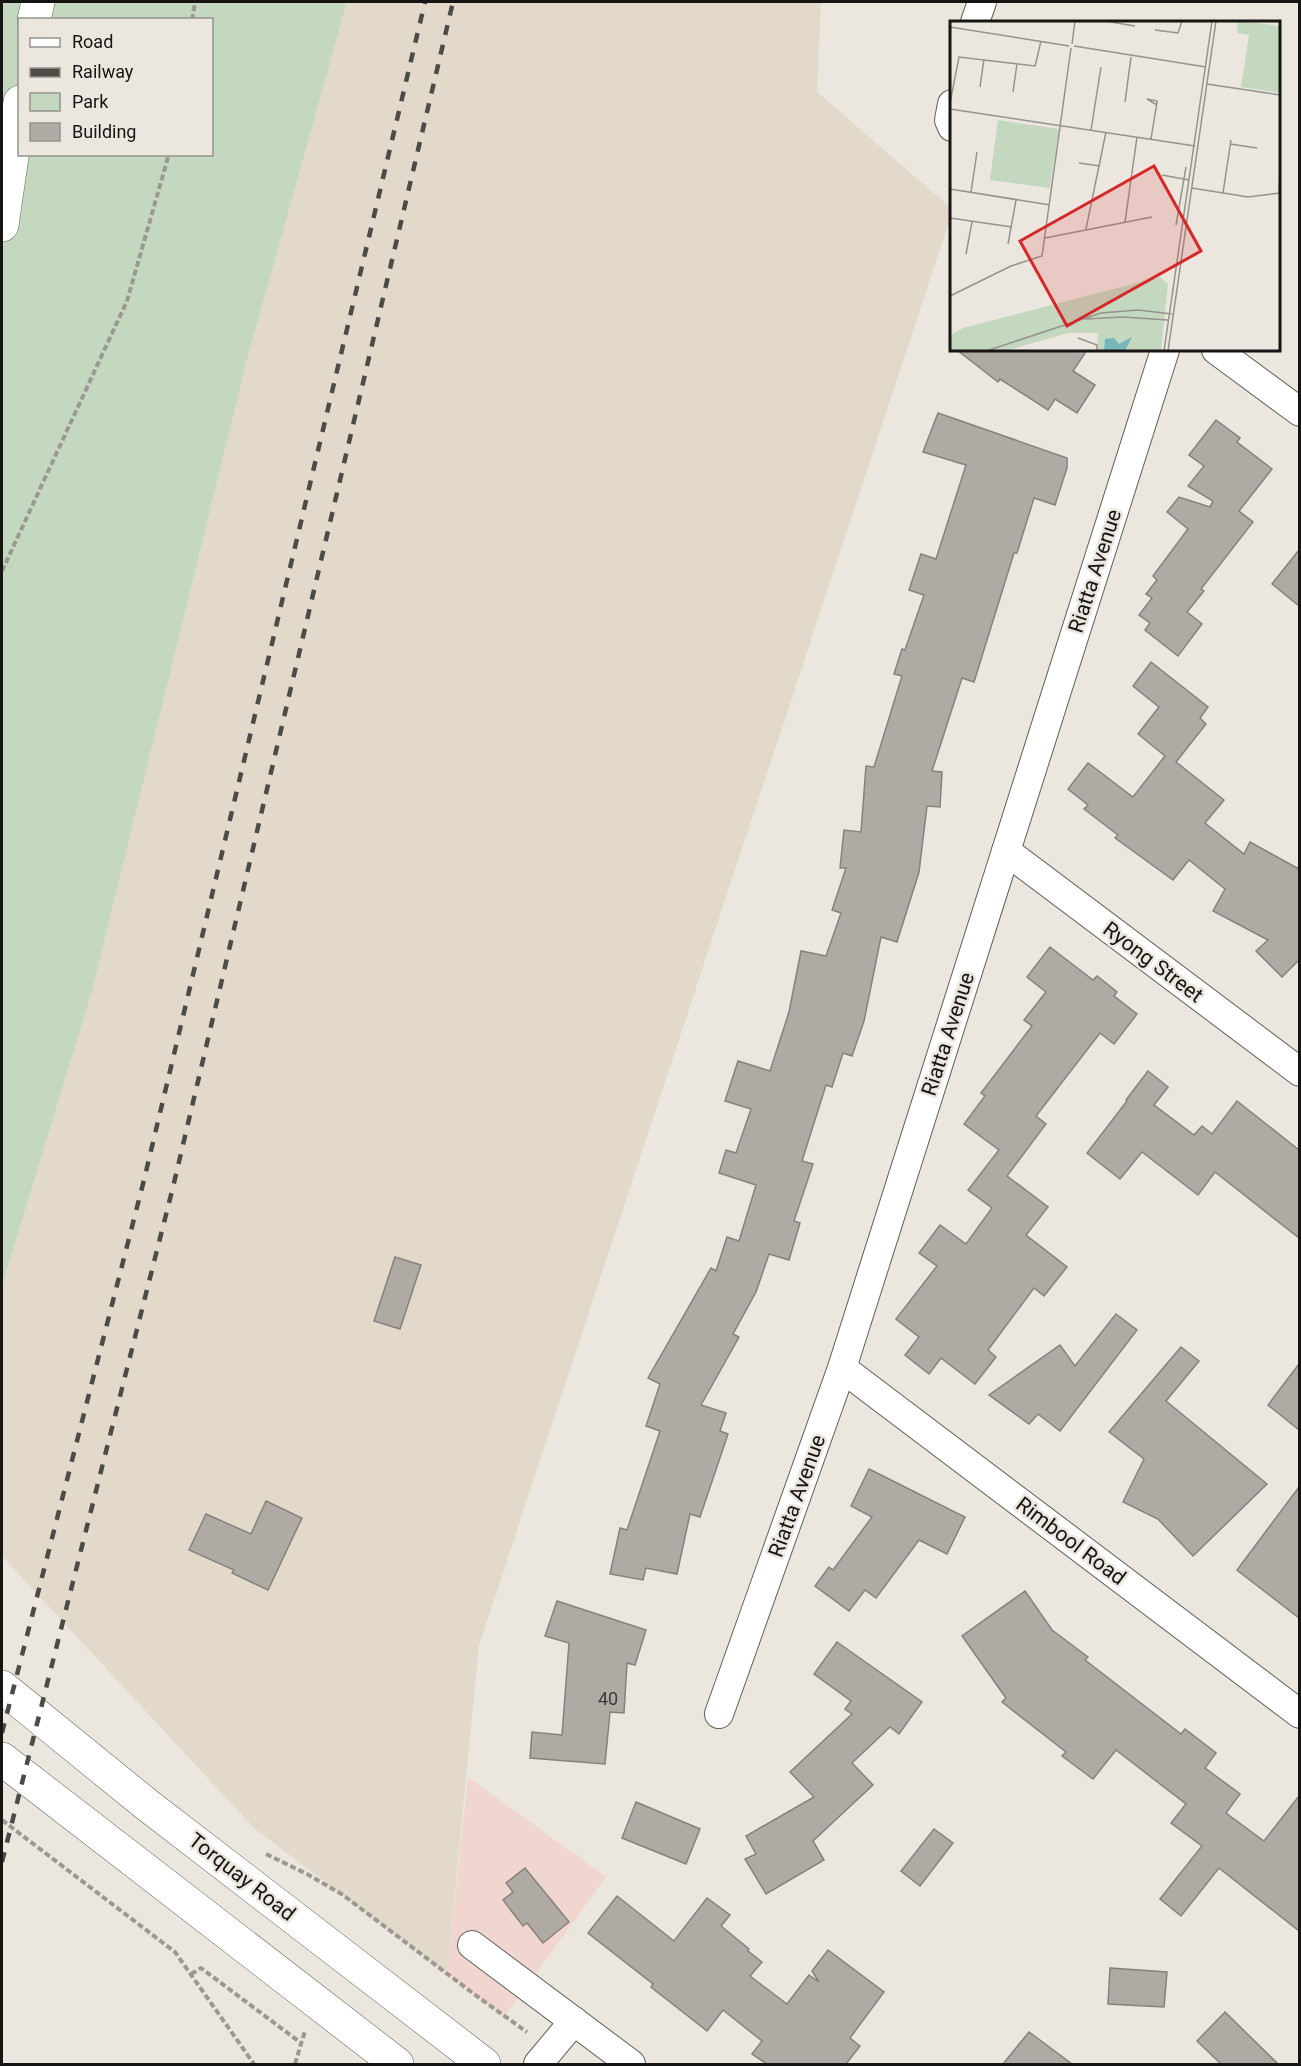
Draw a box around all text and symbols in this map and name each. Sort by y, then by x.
legend [18,18,213,156]
inset map [950,21,1280,351]
text: Road [72,31,113,52]
text: Railway [72,61,134,82]
text: Park [72,91,109,112]
text: Building [72,121,136,142]
street label: Riatta Avenue [1064,506,1126,636]
street label: Ryong Street [1098,917,1208,1007]
street label: Riatta Avenue [917,969,979,1099]
street label: Riatta Avenue [764,1432,830,1560]
street label: Rimbool Road [1012,1492,1130,1590]
house number: 40 [598,1688,618,1709]
street label: Torquay Road [184,1828,300,1926]

